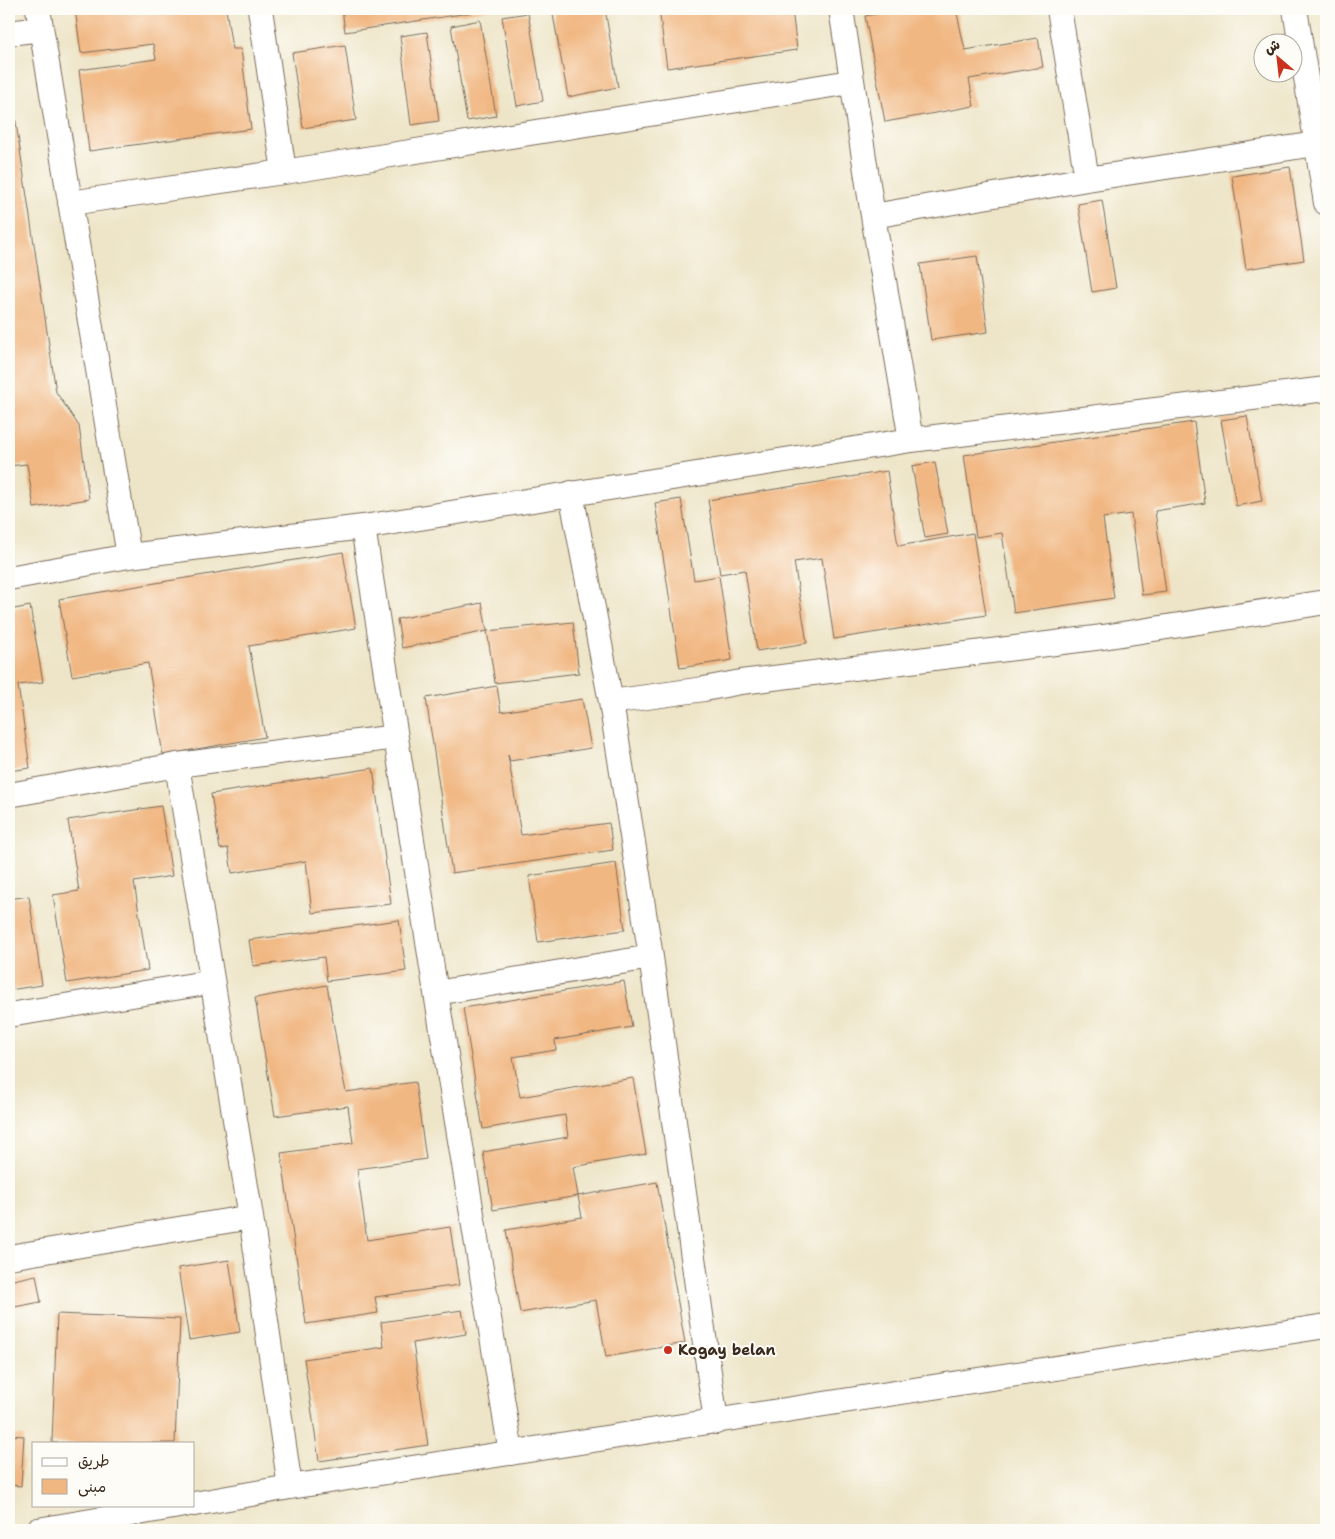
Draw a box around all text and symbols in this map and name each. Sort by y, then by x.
north arrow [1252,32,1302,82]
text: ش [1261,35,1283,58]
place label: Kogay belan [678,1340,776,1360]
marker: Kogay belan [662,1344,674,1356]
legend [32,1442,195,1506]
text: طريق [78,1451,110,1471]
text: مبنى [78,1477,106,1497]

